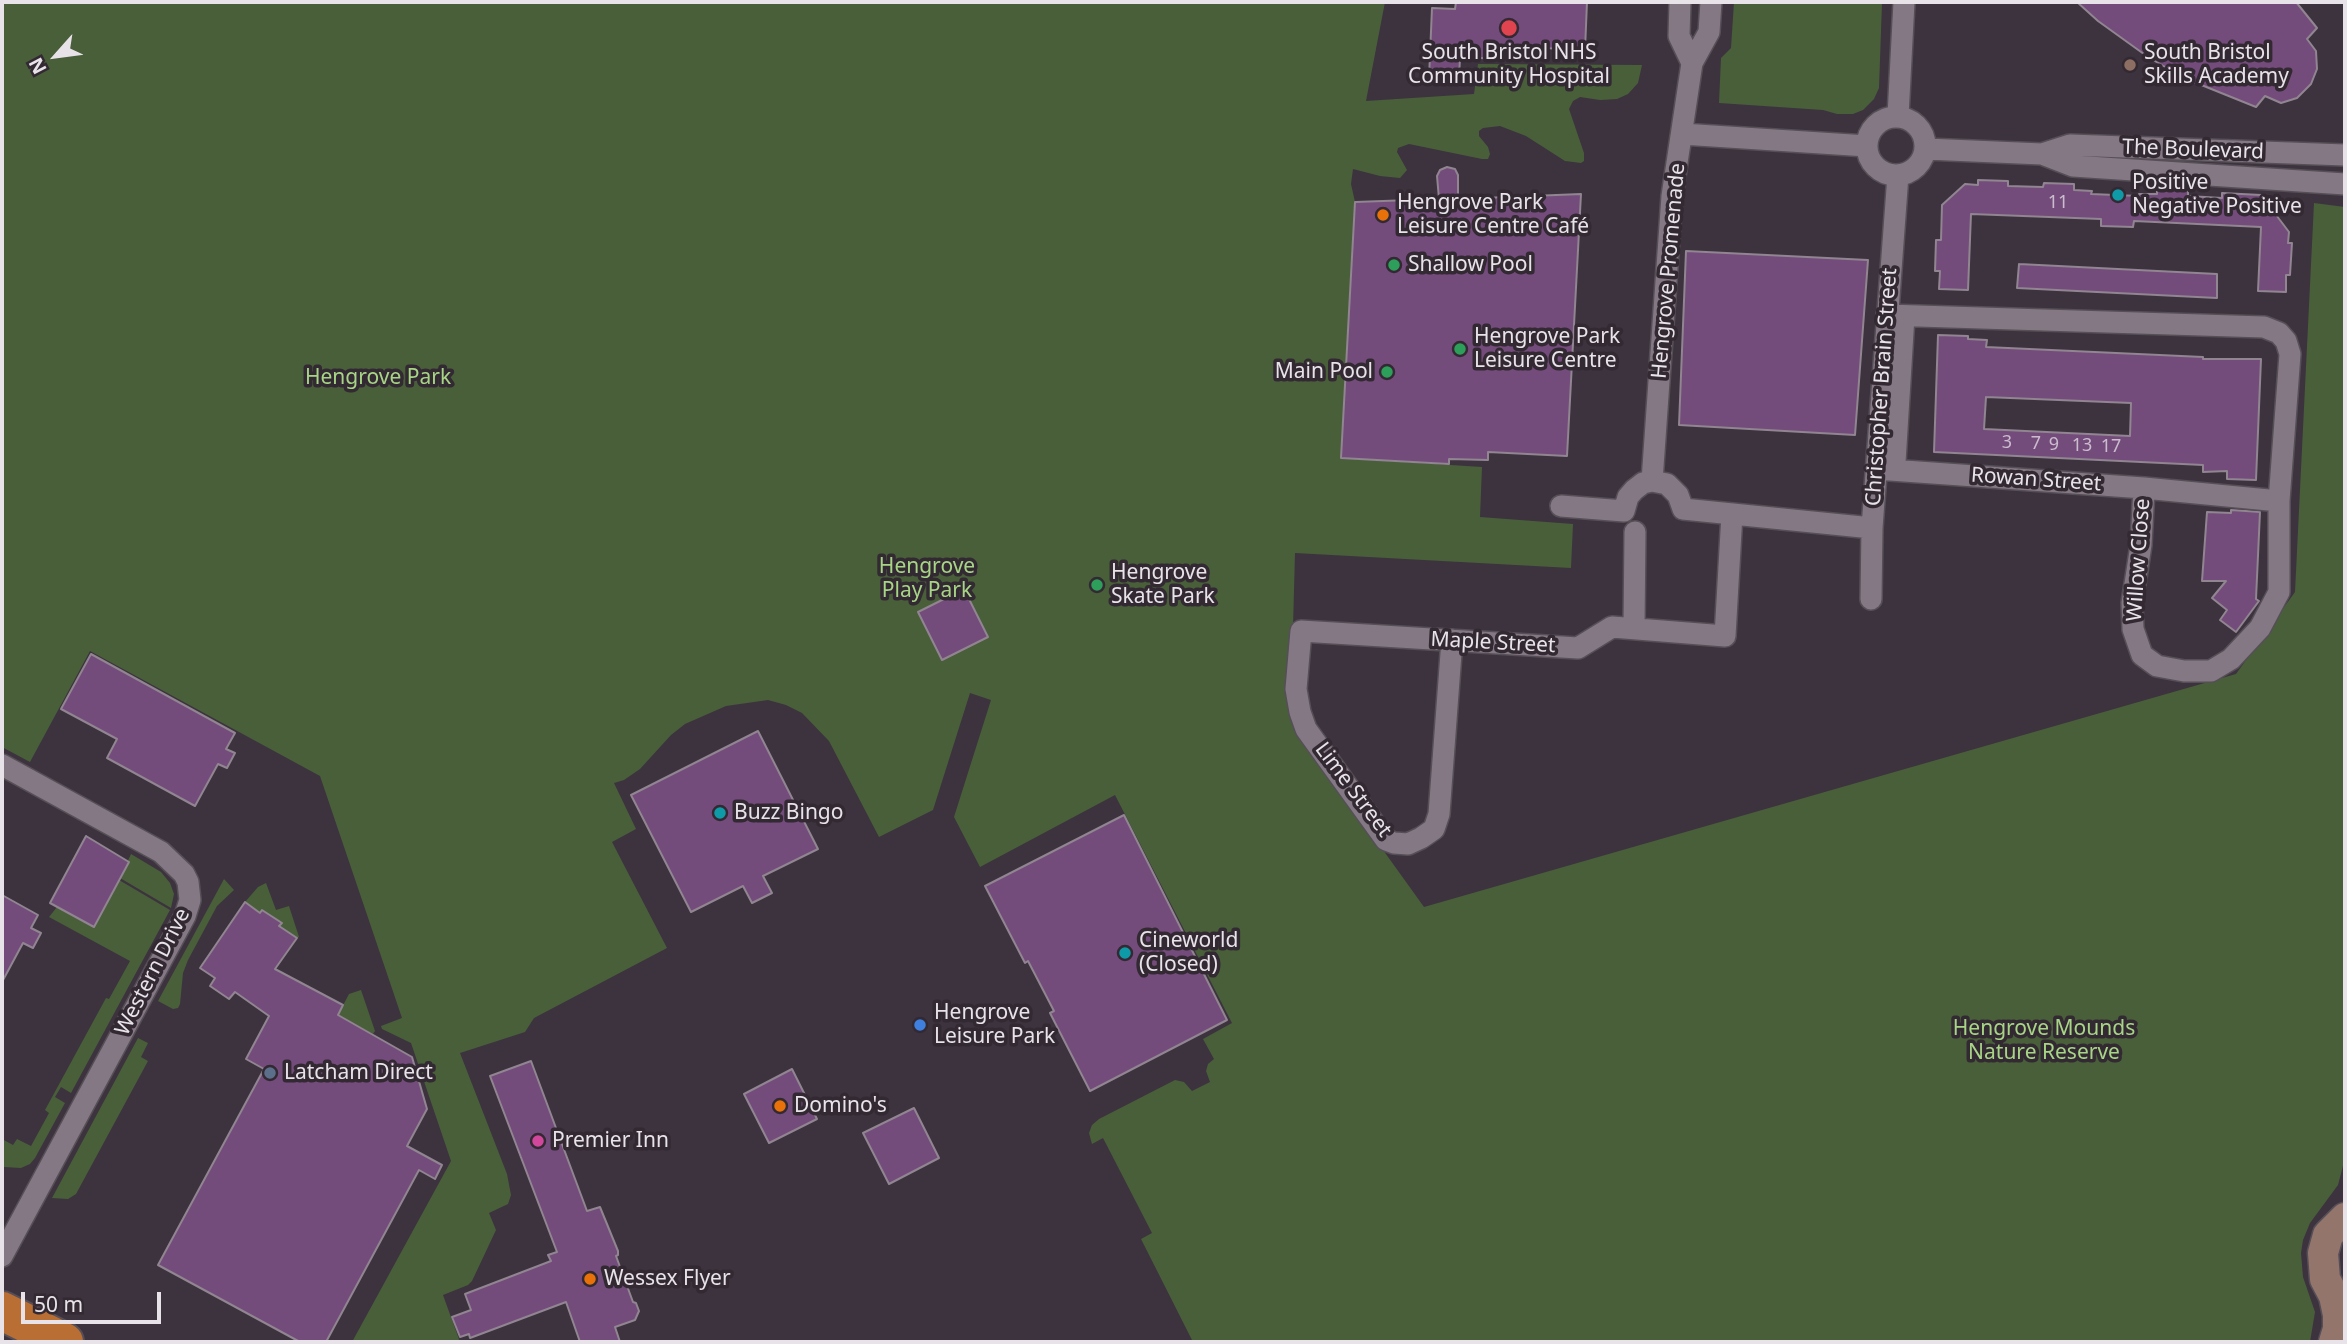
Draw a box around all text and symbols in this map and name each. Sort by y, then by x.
marker: South Bristol NHS Community Hospital [1499,18,1519,38]
north arrow [21,21,91,91]
place label: South Bristol NHS Community Hospital [1408,40,1610,90]
place label: South Bristol Skills Academy [2144,40,2289,90]
text: N [22,53,53,79]
marker: South Bristol Skills Academy [2122,57,2138,73]
street label: The Boulevard [2122,135,2264,165]
street label: Hengrove Promenade [1647,162,1691,380]
place label: Positive Negative Positive [2132,170,2302,220]
marker: Positive Negative Positive [2110,187,2126,203]
place label: Hengrove Park Leisure Centre Café [1397,190,1589,240]
house number: 11 [2048,192,2068,214]
marker: Hengrove Park Leisure Centre Café [1375,207,1391,223]
place label: Shallow Pool [1408,252,1533,278]
marker: Shallow Pool [1386,257,1402,273]
street label: Christopher Brain Street [1861,267,1903,507]
place label: Hengrove Park Leisure Centre [1474,324,1620,374]
marker: Hengrove Park Leisure Centre [1452,341,1468,357]
place label: Main Pool [1275,359,1373,385]
marker: Main Pool [1379,364,1395,380]
park label: Hengrove Park [305,365,451,391]
house number: 3 [2002,432,2012,454]
house number: 7 [2031,433,2041,455]
house number: 9 [2049,434,2059,456]
house number: 13 [2072,435,2092,457]
house number: 17 [2101,436,2121,458]
street label: Rowan Street [1970,463,2102,497]
street label: Willow Close [2122,498,2156,622]
park label: Hengrove Play Park [879,554,975,604]
place label: Hengrove Skate Park [1111,560,1215,610]
marker: Hengrove Skate Park [1089,577,1105,593]
street label: Maple Street [1430,627,1556,659]
street label: Lime Street [1309,738,1397,842]
place label: Buzz Bingo [734,800,843,826]
marker: Buzz Bingo [712,805,728,821]
street label: Western Drive [110,904,196,1040]
place label: Cineworld (Closed) [1139,928,1238,978]
marker: Cineworld (Closed) [1117,945,1133,961]
place label: Hengrove Leisure Park [934,1000,1055,1050]
park label: Hengrove Mounds Nature Reserve [1953,1016,2135,1066]
marker: Hengrove Leisure Park [912,1017,928,1033]
place label: Latcham Direct [284,1060,433,1086]
marker: Latcham Direct [262,1065,278,1081]
place label: Domino's [794,1093,887,1119]
marker: Domino's [772,1098,788,1114]
place label: Premier Inn [552,1128,669,1154]
marker: Premier Inn [530,1133,546,1149]
place label: Wessex Flyer [604,1266,731,1292]
marker: Wessex Flyer [582,1271,598,1287]
scale bar [24,1278,164,1322]
text: 50 m [34,1290,83,1318]

